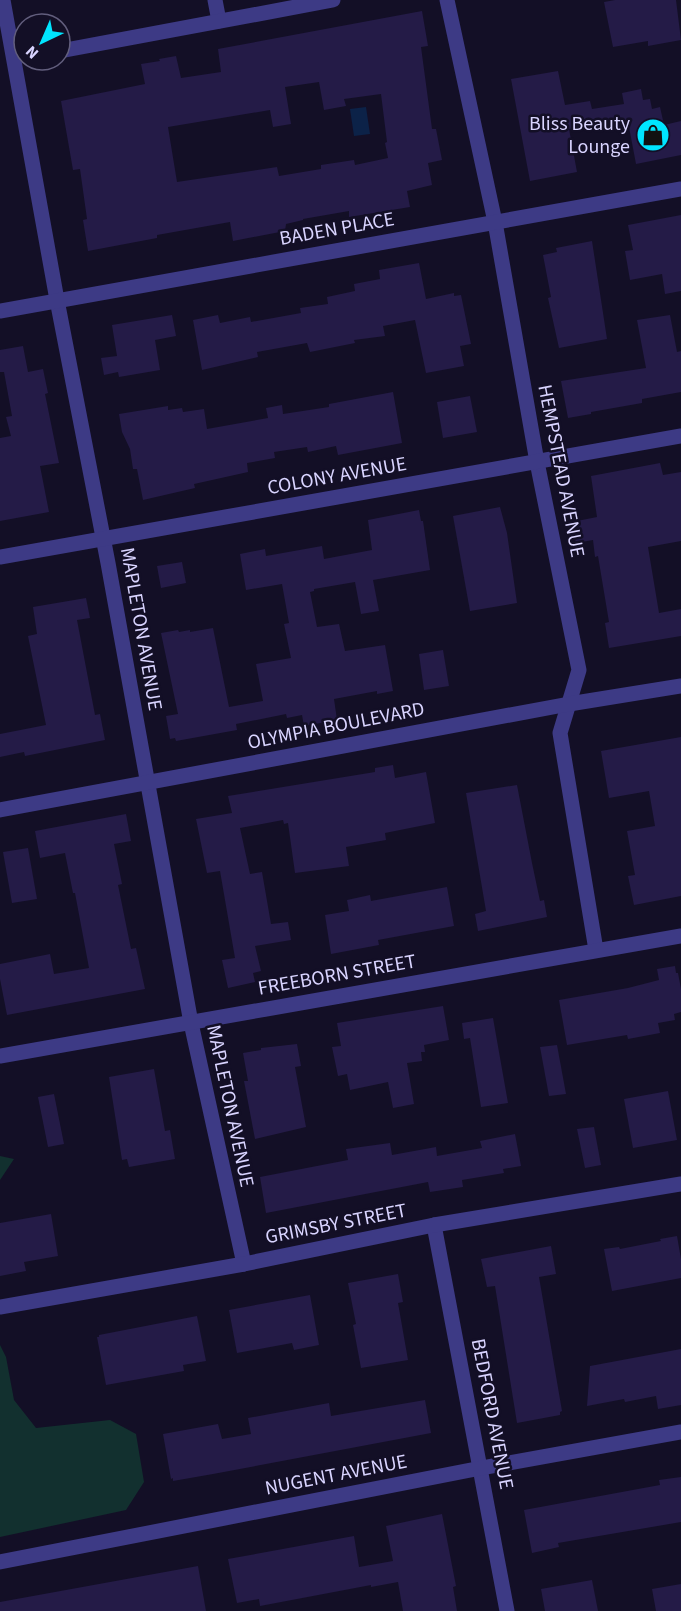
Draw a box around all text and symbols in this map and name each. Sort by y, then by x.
north arrow [12,12,72,72]
text: N [21,40,44,64]
place label: Bliss Beauty Lounge [529,110,631,161]
shop icon: Bliss Beauty Lounge [635,117,671,153]
street label: BADEN PLACE [277,205,397,253]
street label: HEMPSTEAD AVENUE [530,382,592,560]
street label: COLONY AVENUE [265,450,409,502]
street label: MAPLETON AVENUE [113,545,169,713]
street label: OLYMPIA BOULEVARD [245,695,427,757]
street label: FREEBORN STREET [256,947,418,1003]
street label: MAPLETON AVENUE [199,1022,261,1190]
street label: GRIMSBY STREET [263,1197,409,1251]
street label: BEDFORD AVENUE [464,1336,520,1492]
street label: NUGENT AVENUE [263,1448,409,1502]

